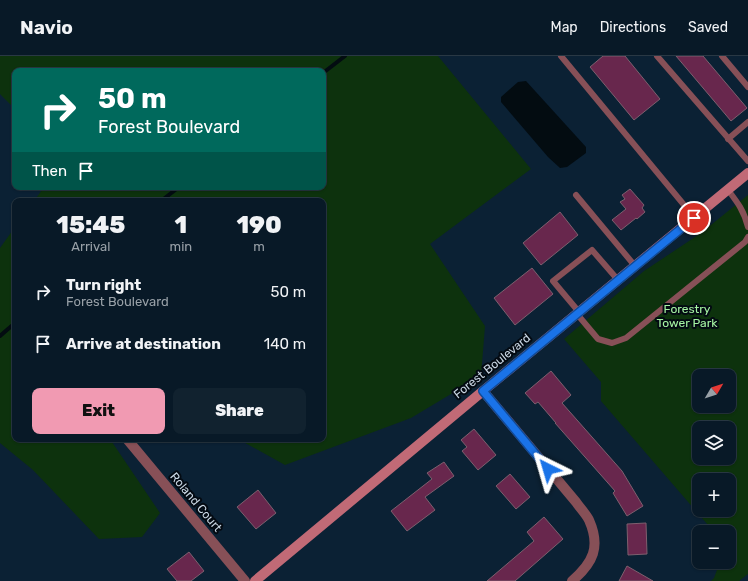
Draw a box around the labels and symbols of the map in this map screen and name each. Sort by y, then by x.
pin [677,201,711,235]
park label: Forestry Tower Park [657,302,718,330]
street label: Forest Boulevard [451,331,533,401]
north arrow [692,369,736,413]
position arrow [527,448,569,490]
street label: Roland Court [167,470,225,535]

